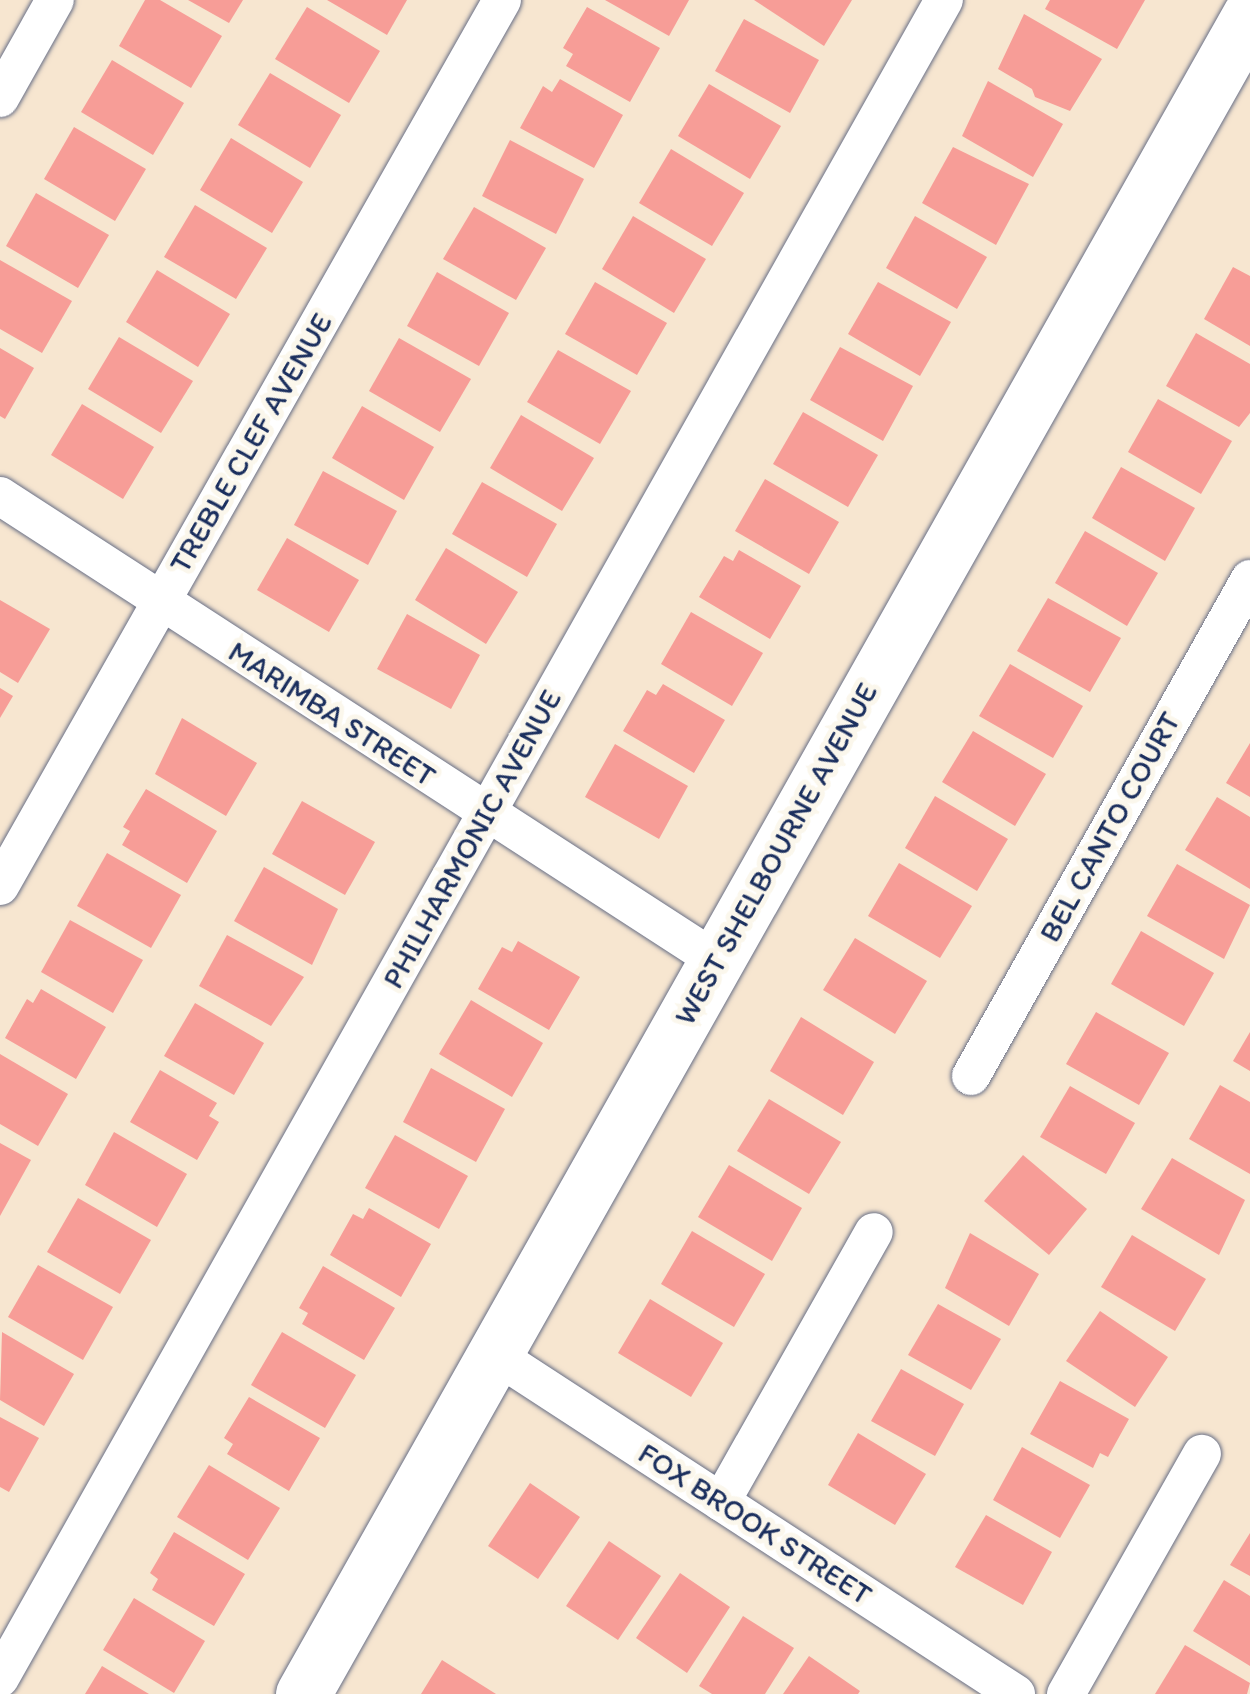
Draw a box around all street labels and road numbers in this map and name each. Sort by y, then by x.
street label: TREBLE CLEF AVENUE [162,307,340,579]
street label: MARIMBA STREET [221,633,443,795]
street label: WEST SHELBOURNE AVENUE [667,677,885,1031]
street label: PHILHARMONIC AVENUE [375,684,569,994]
street label: BEL CANTO COURT [1032,705,1188,949]
street label: FOX BROOK STREET [631,1435,879,1613]

